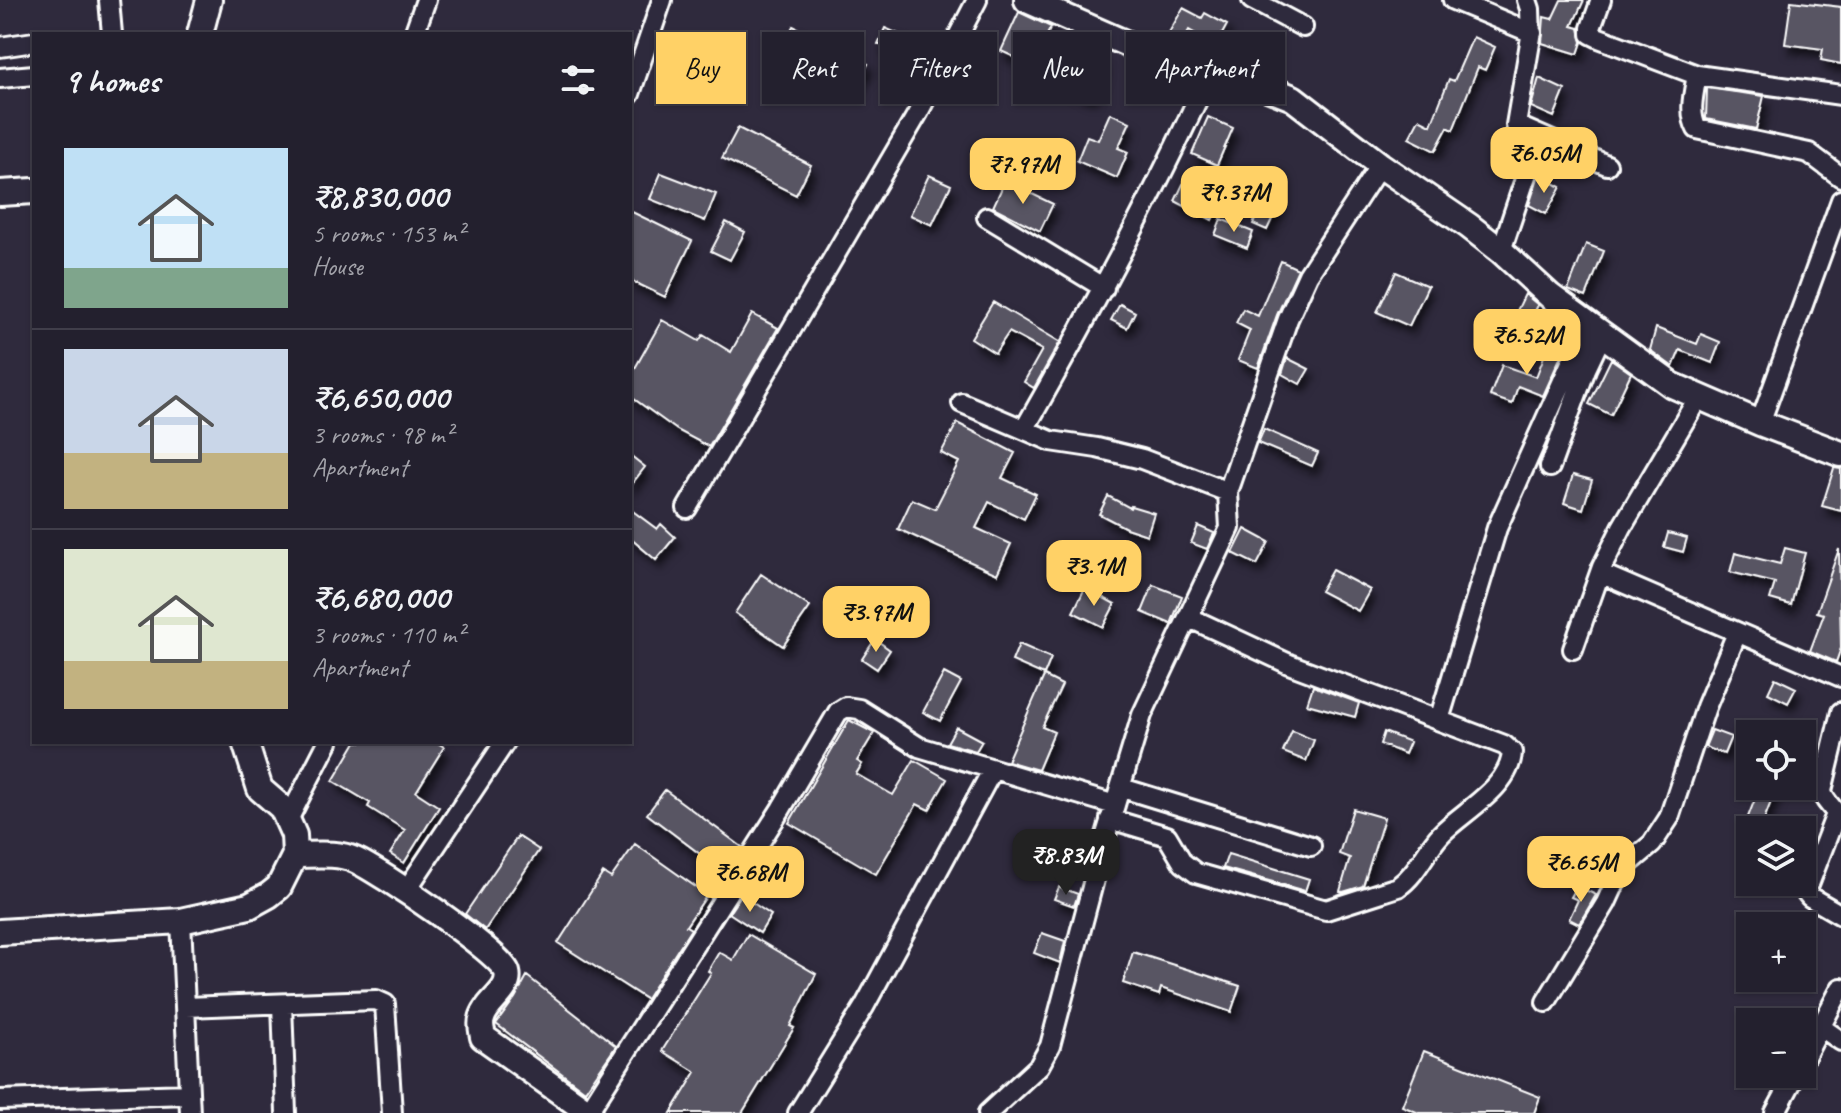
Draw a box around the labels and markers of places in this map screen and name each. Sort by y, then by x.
pin: ₹6.05M [1479,127,1609,195]
pin: ₹7.97M [958,138,1088,206]
pin: ₹9.37M [1169,166,1299,234]
pin: ₹6.52M [1462,309,1592,377]
pin: ₹3.1M [1038,540,1150,608]
pin: ₹3.97M [811,586,941,654]
pin: ₹8.83M [1001,829,1131,897]
pin: ₹6.65M [1516,836,1646,904]
pin: ₹6.68M [685,846,815,914]

